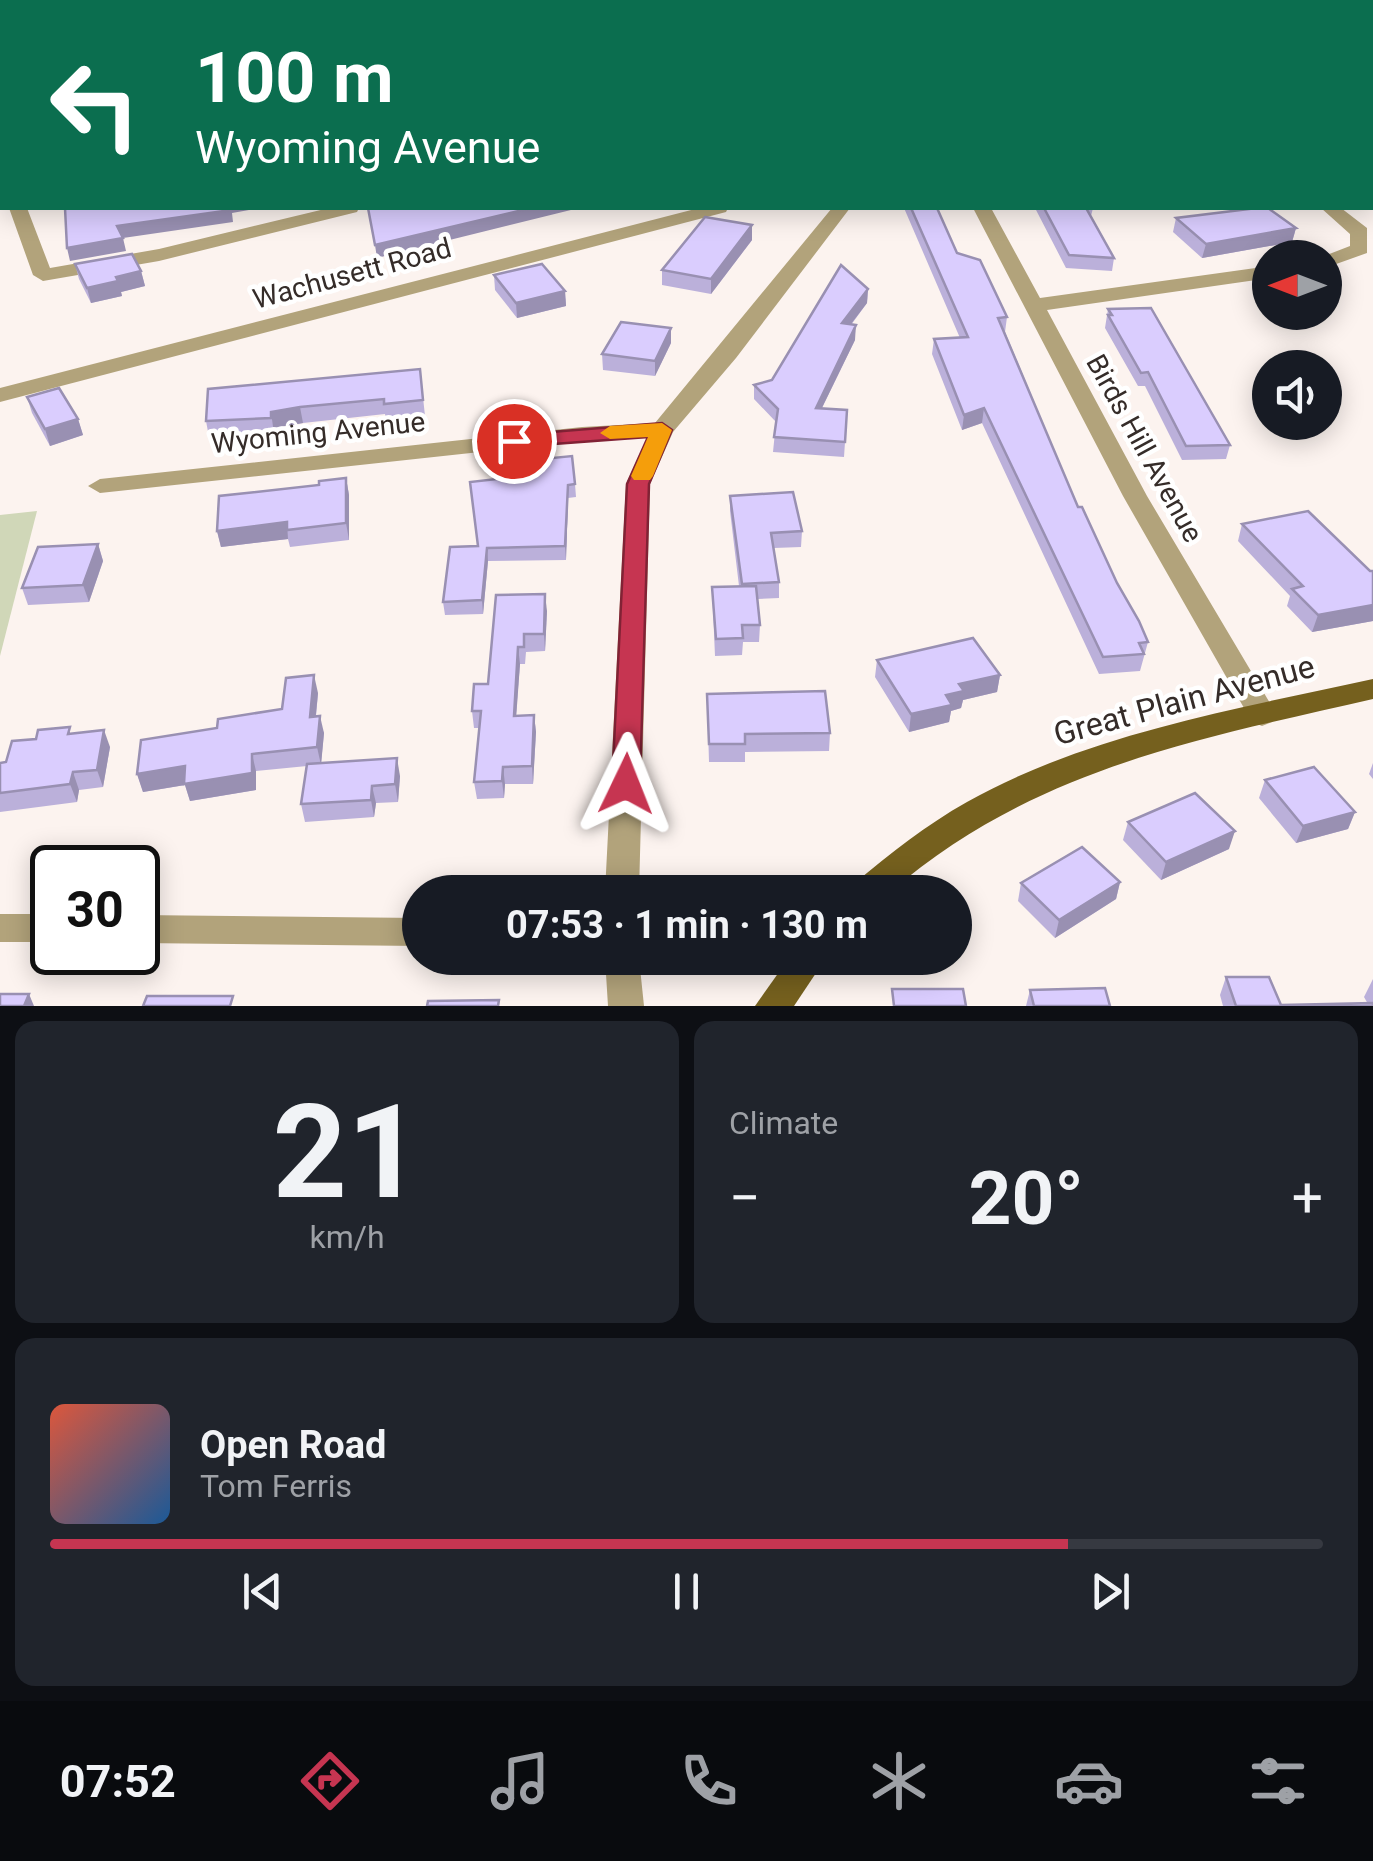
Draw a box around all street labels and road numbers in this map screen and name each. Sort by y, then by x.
street label: Wachusett Road [249,231,455,316]
street label: Birds Hill Avenue [1079,349,1210,548]
street label: Wyoming Avenue [209,405,427,460]
street label: Great Plain Avenue [1049,647,1319,753]

